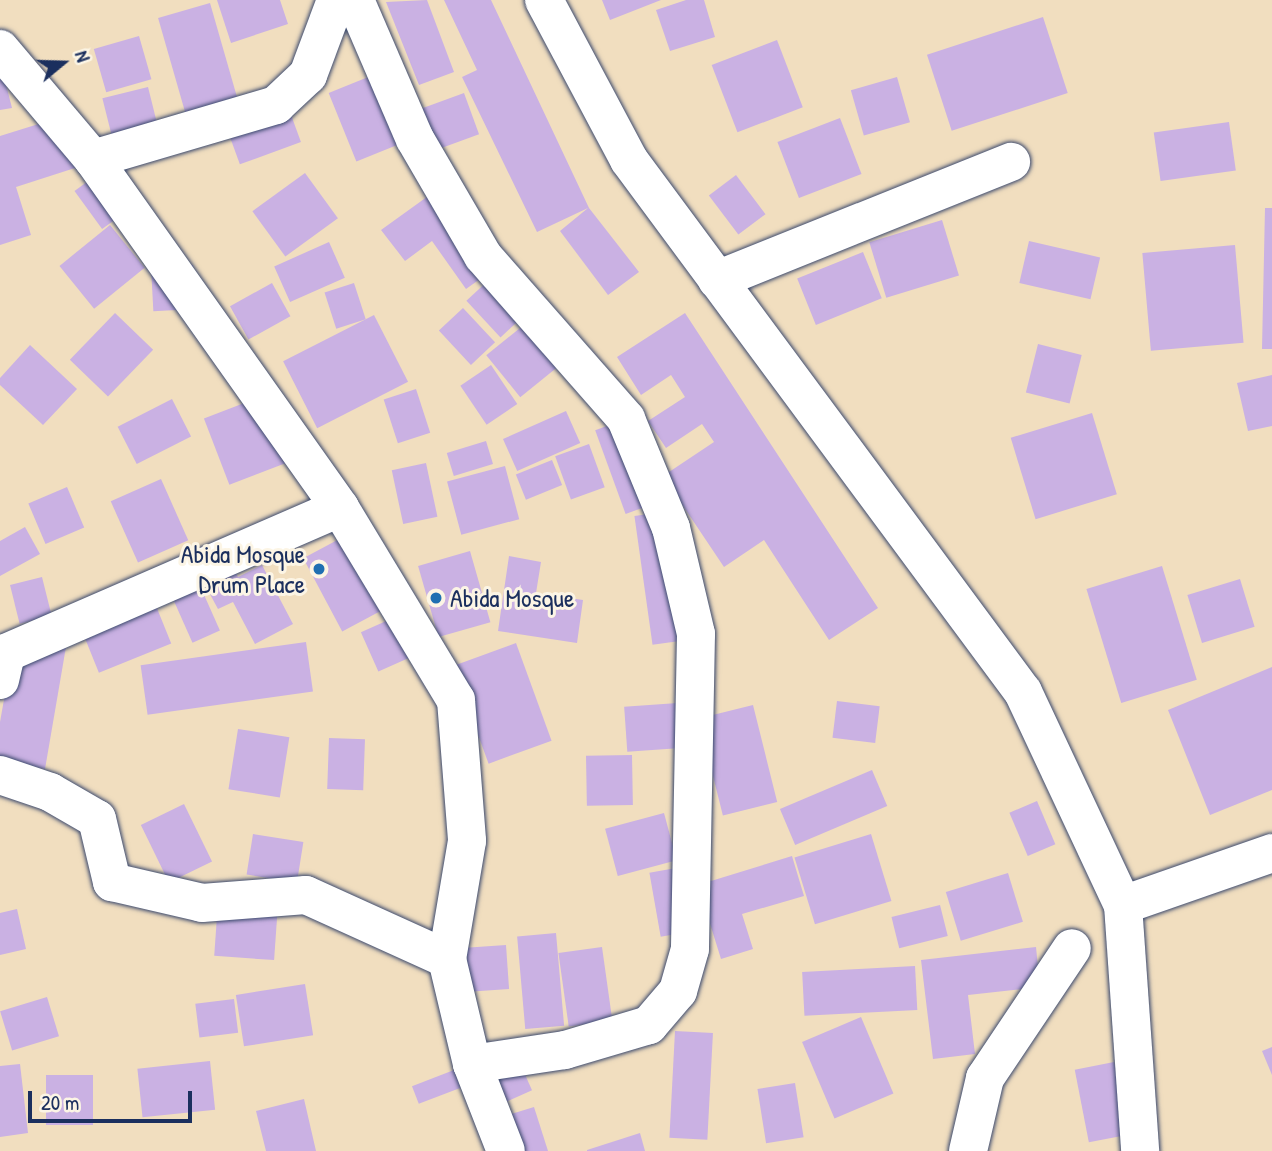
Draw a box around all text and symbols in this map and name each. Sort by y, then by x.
north arrow [28,28,98,98]
text: N [69,47,97,65]
place label: Abida Mosque Drum Place [181,538,305,600]
marker: Abida Mosque Drum Place [311,561,327,577]
place label: Abida Mosque [450,582,574,614]
marker: Abida Mosque [428,590,444,606]
scale bar [32,1078,196,1122]
text: 20 m [41,1088,79,1117]

